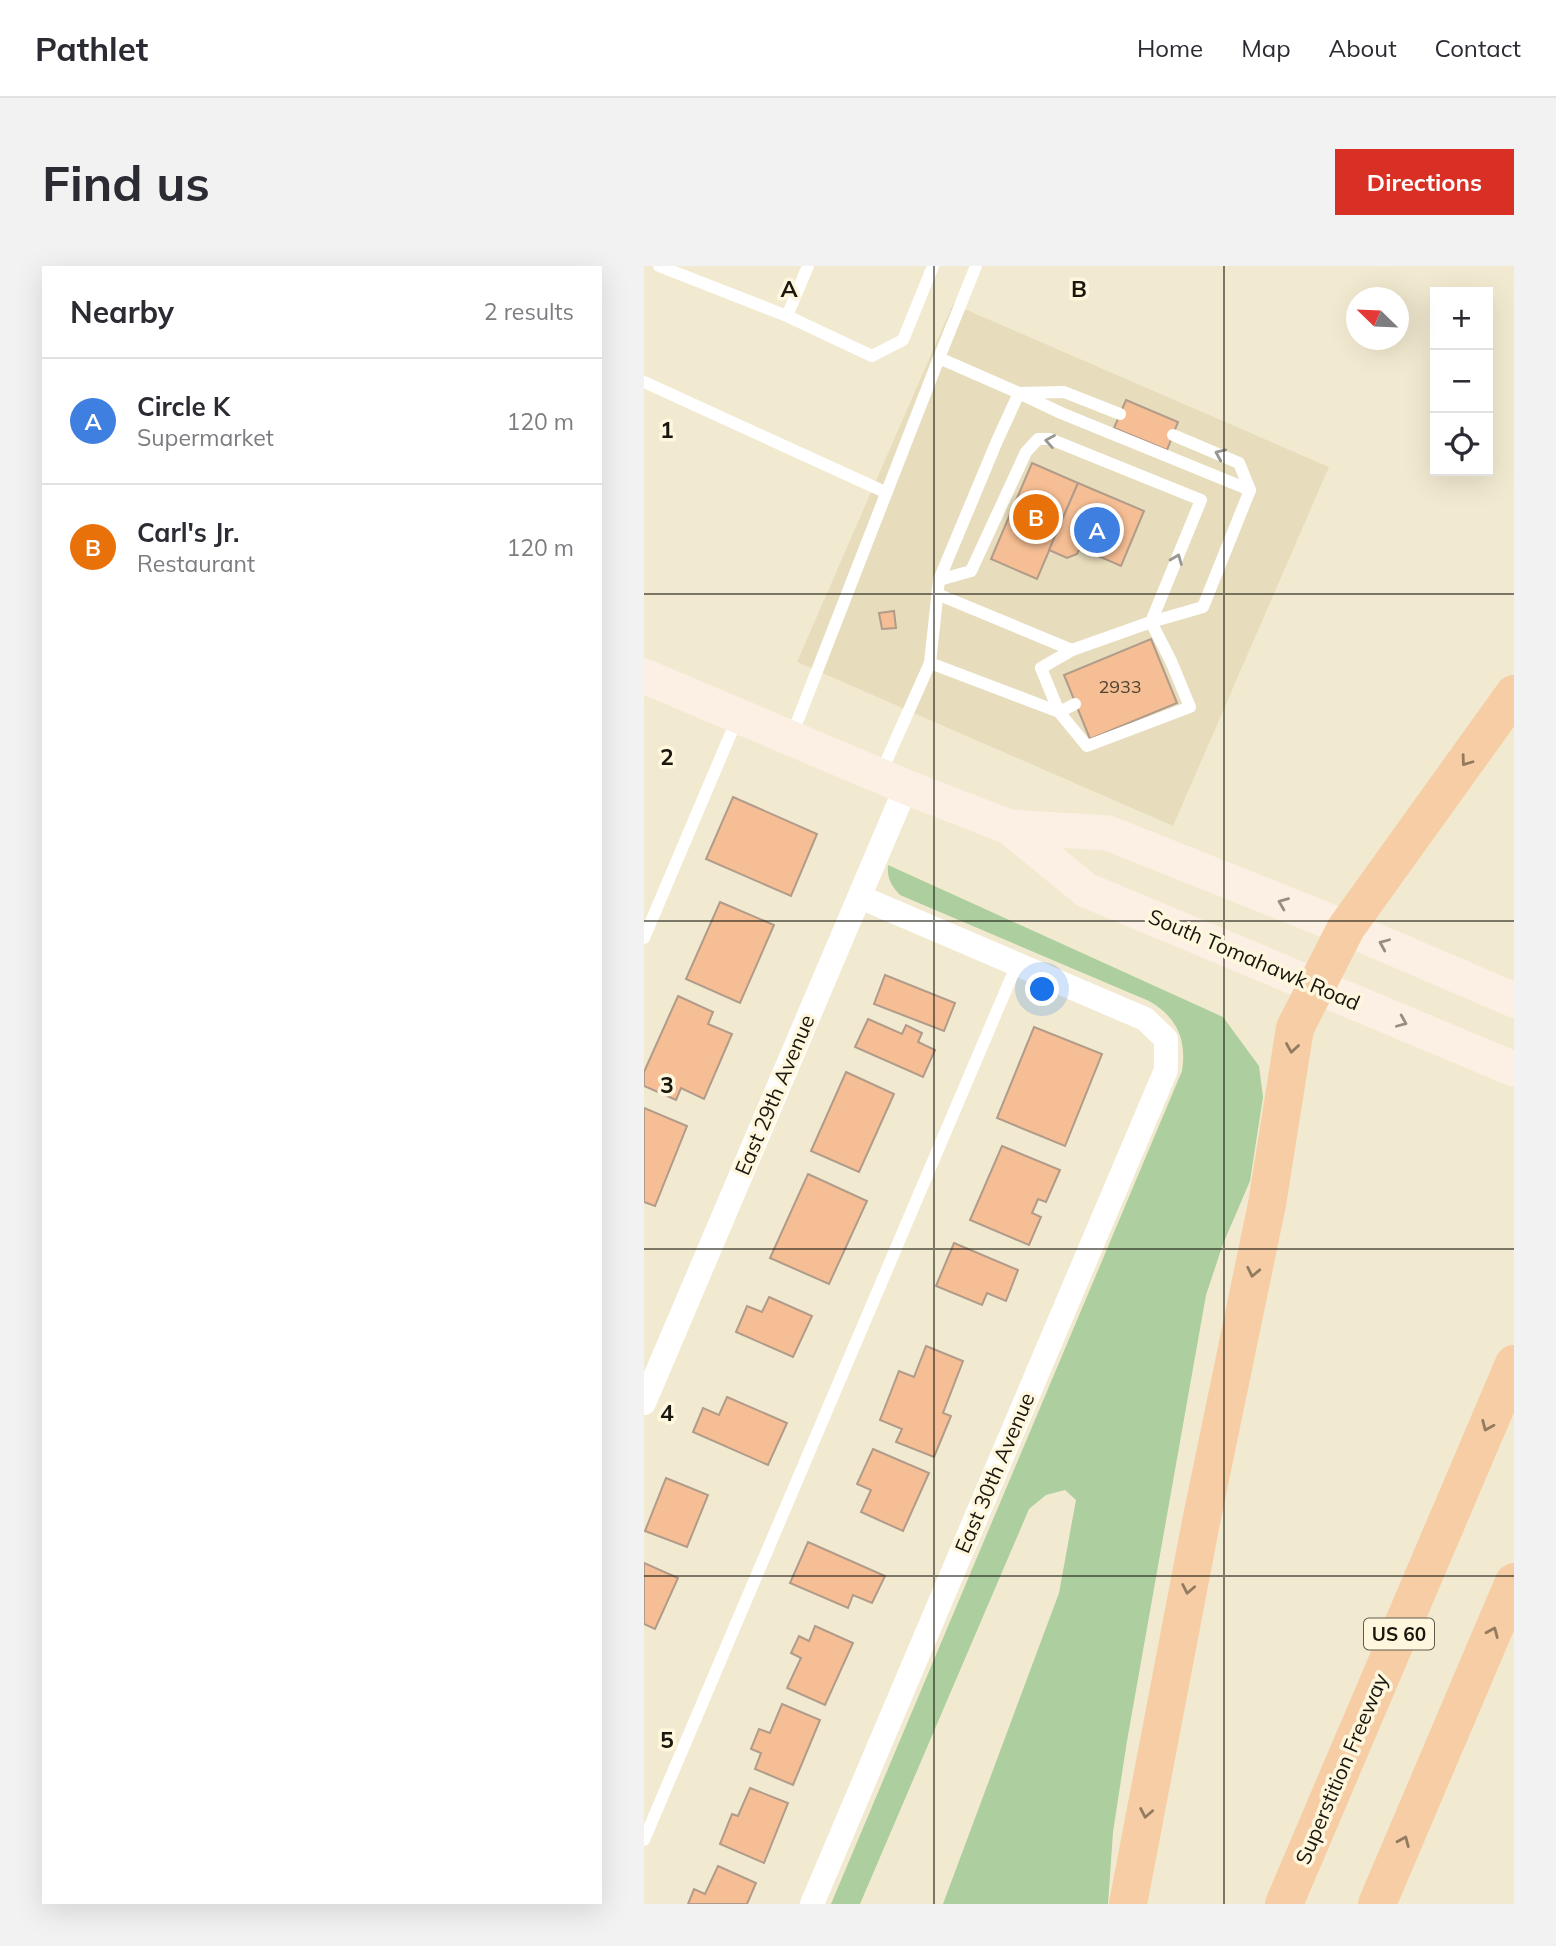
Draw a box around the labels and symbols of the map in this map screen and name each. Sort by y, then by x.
text: A [780,274,798,303]
text: B [1071,274,1087,303]
north arrow [1346,287,1409,350]
text: 1 [660,415,674,444]
one-way arrow [1044,435,1056,450]
one-way arrow [1214,448,1227,462]
pin: B [1013,491,1059,543]
pin: A [1074,504,1120,556]
one-way arrow [1168,554,1182,566]
house number: 2933 [1098,675,1142,698]
text: 2 [660,742,674,771]
one-way arrow [1462,753,1475,766]
one-way arrow [1278,898,1290,912]
street label: South Tomahawk Road [1145,903,1364,1015]
one-way arrow [1378,939,1390,953]
your location [1025,972,1059,1006]
street label: East 29th Avenue [729,1011,820,1179]
one-way arrow [1395,1014,1407,1028]
one-way arrow [1285,1042,1300,1054]
text: 3 [660,1070,674,1099]
one-way arrow [1246,1266,1261,1278]
street label: East 30th Avenue [949,1389,1040,1557]
text: 4 [660,1398,674,1427]
one-way arrow [1481,1419,1495,1432]
one-way arrow [1181,1583,1196,1595]
road number: US 60 [1364,1618,1434,1650]
one-way arrow [1484,1627,1498,1639]
street label: Superstition Freeway [1289,1669,1393,1868]
text: 5 [660,1725,674,1754]
one-way arrow [1139,1807,1154,1819]
one-way arrow [1395,1836,1409,1848]

